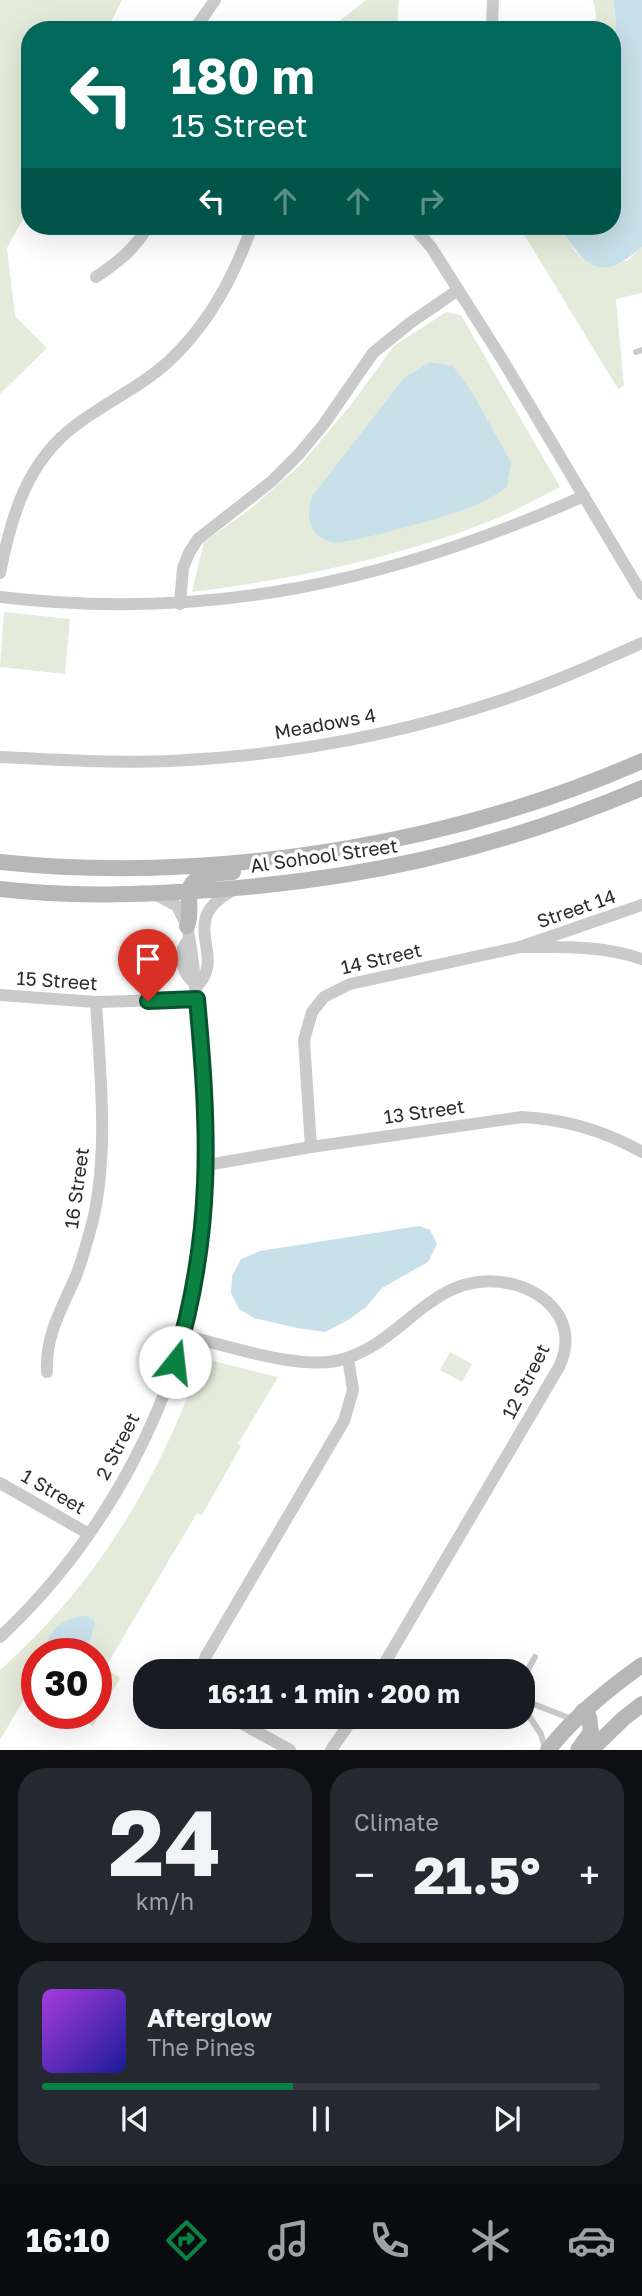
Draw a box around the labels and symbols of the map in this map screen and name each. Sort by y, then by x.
street label: Meadows 4 [272,703,378,743]
street label: Al Sohool Street [249,833,399,877]
street label: Street 14 [534,884,618,932]
pin [118,929,178,1001]
street label: 14 Street [339,938,423,978]
street label: 15 Street [16,966,98,994]
street label: 13 Street [382,1094,466,1128]
street label: 16 Street [59,1146,93,1230]
position arrow [138,1325,212,1399]
street label: 12 Street [496,1340,554,1422]
street label: 2 Street [90,1409,144,1483]
street label: 1 Street [18,1463,90,1519]
speed limit sign: 30 [21,1638,112,1729]

